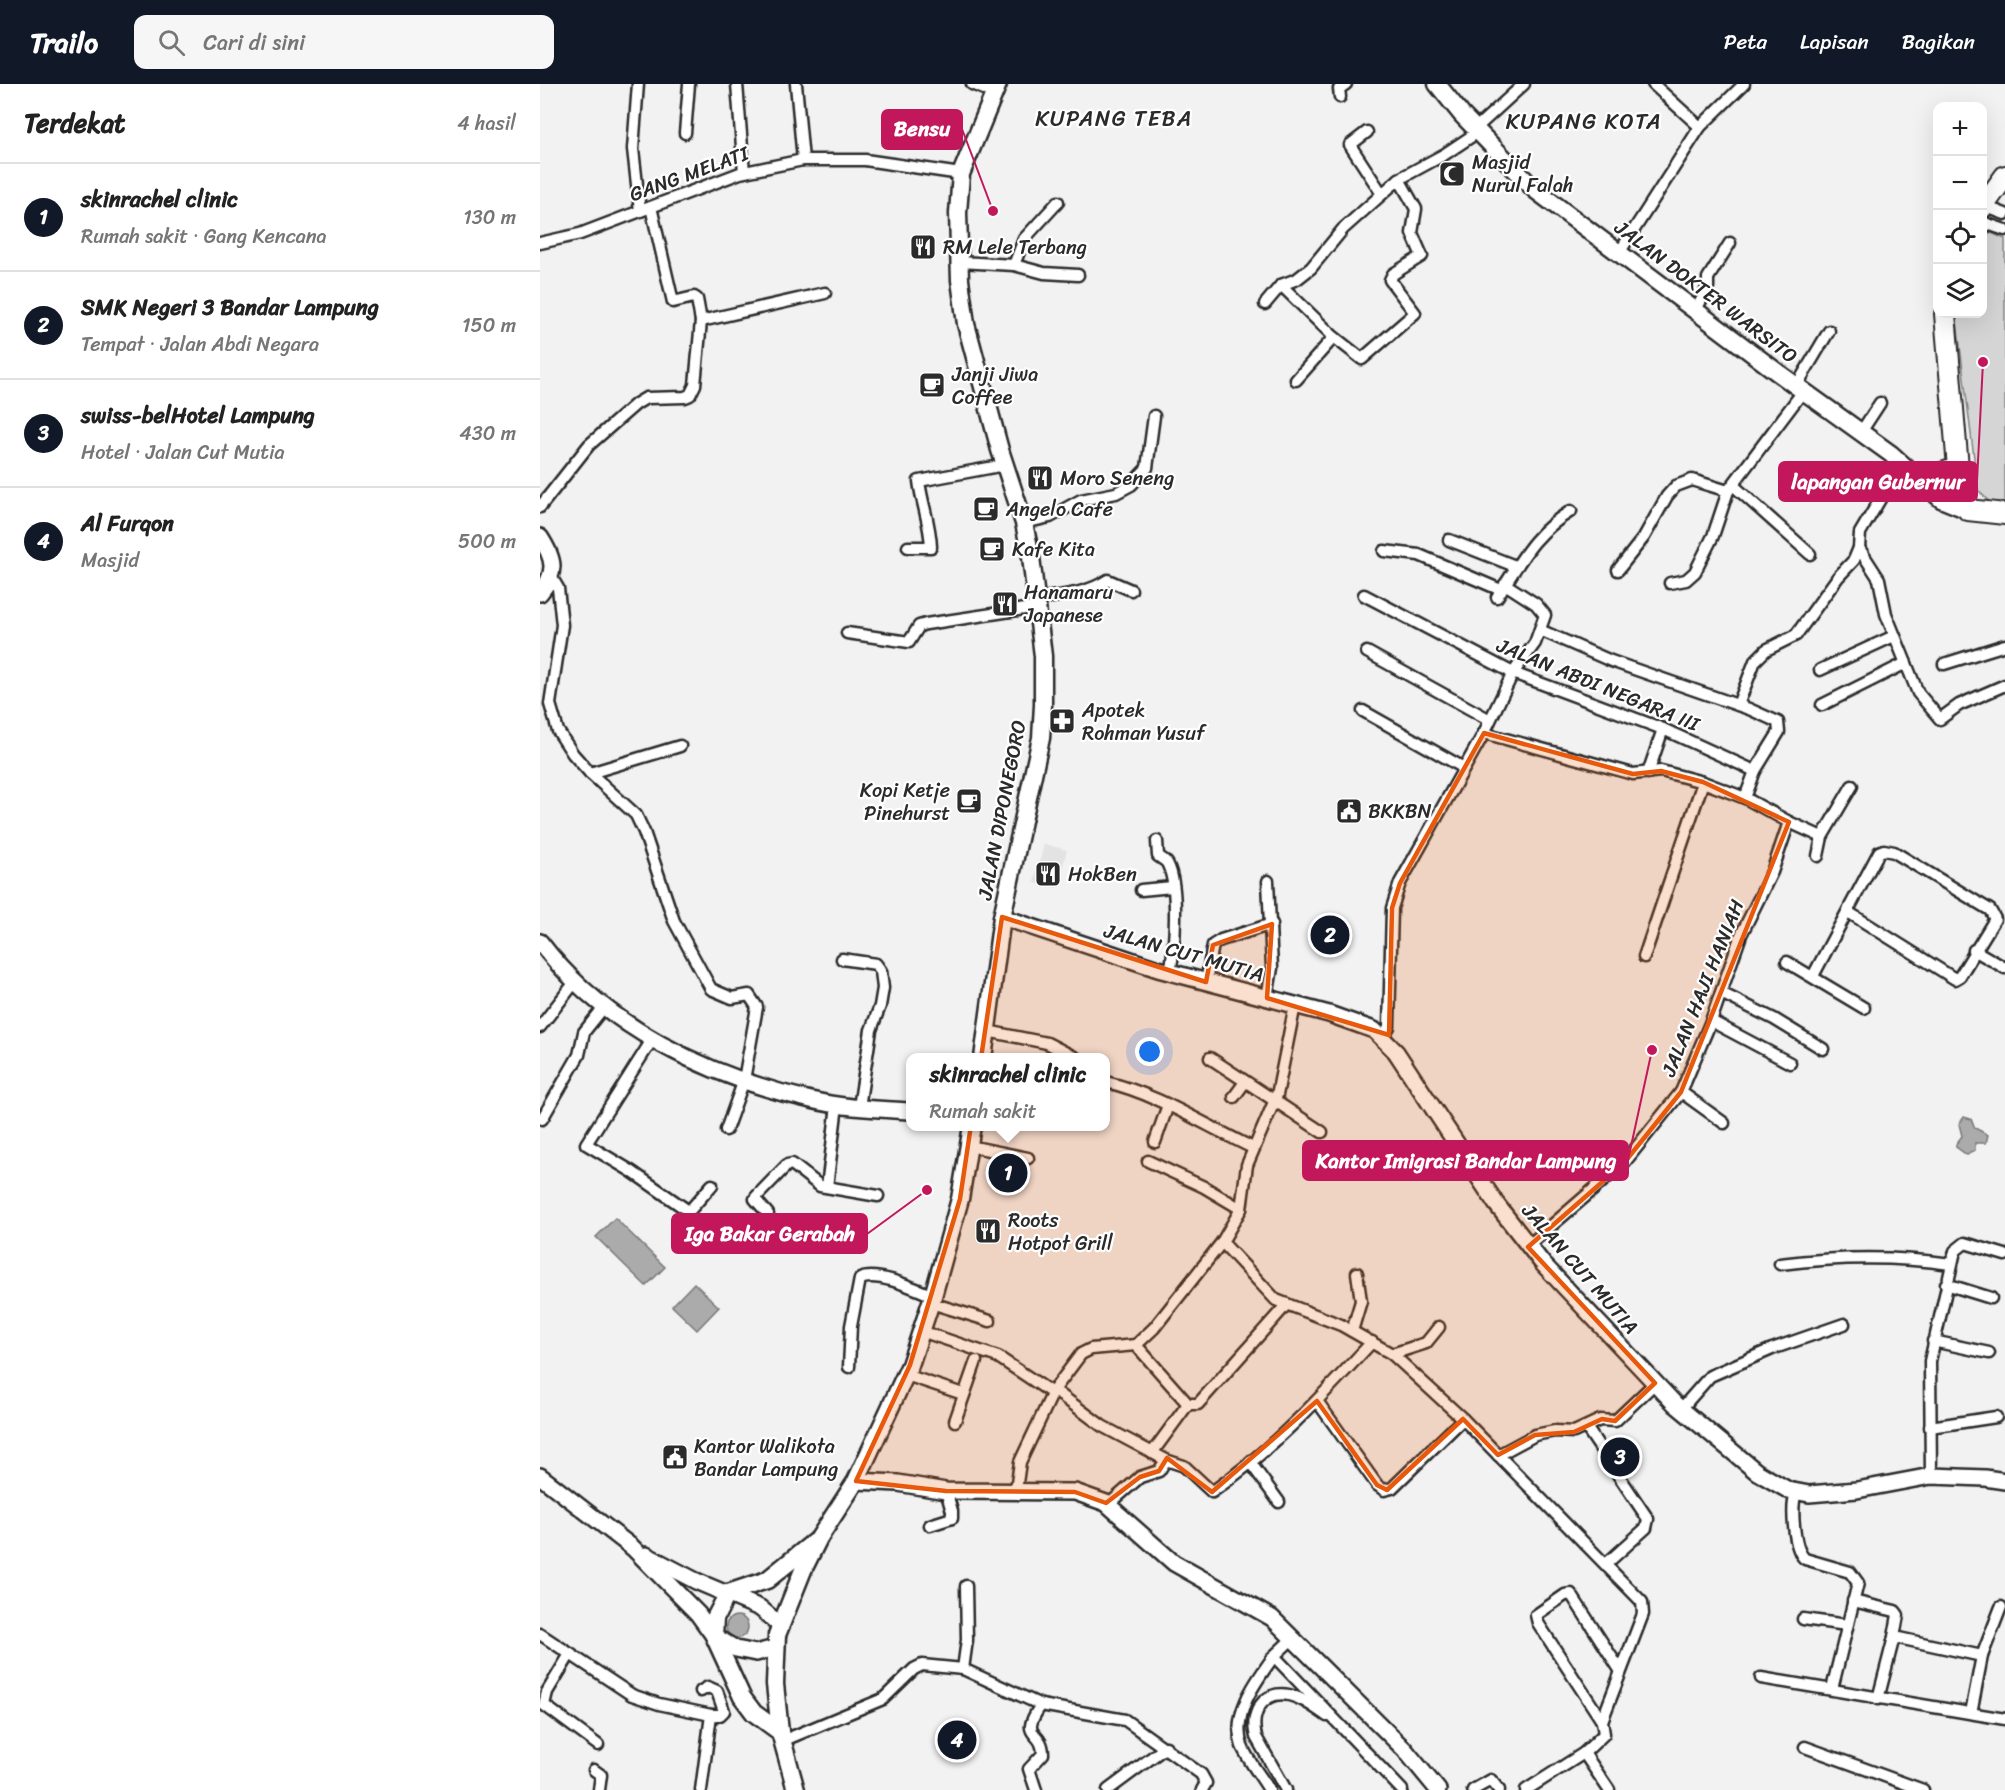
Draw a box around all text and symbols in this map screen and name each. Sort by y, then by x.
search box [134,15,554,69]
text: Trailo [30,18,98,67]
text: Cari di sini [203,23,305,62]
text: Peta [1724,23,1767,61]
text: Lapisan [1800,23,1869,61]
text: Bagikan [1902,23,1975,61]
icon: search [155,26,188,59]
district label: KUPANG TEBA [1035,99,1193,138]
text: Terdekat [24,100,125,146]
district label: KUPANG KOTA [1506,102,1662,141]
map controls [1933,102,1987,318]
button: + [1933,102,1987,156]
text: 4 hasil [457,106,516,141]
callout: Bensu [882,110,962,149]
text: Bensu [894,110,951,148]
street label: GANG MELATI [624,136,755,212]
place label: Masjid Nurul Falah [1472,145,1574,203]
button: − [1933,156,1987,210]
mosque icon: Masjid Nurul Falah [1437,159,1467,189]
text: skinrachel clinic [81,180,238,219]
text: 1 [39,200,48,235]
text: 130 m [463,200,516,235]
button: locate [1933,210,1987,264]
street label: JALAN DOKTER WARSITO [1606,211,1805,373]
text: Rumah sakit · Gang Kencana [81,219,327,254]
place label: RM Lele Terbang [943,230,1087,265]
restaurant icon: RM Lele Terbang [908,232,938,262]
button: layers [1933,264,1987,318]
text: SMK Negeri 3 Bandar Lampung [81,288,379,327]
text: 2 [38,308,49,343]
text: 150 m [462,308,516,343]
text: Tempat · Jalan Abdi Negara [81,327,319,362]
place label: Janji Jiwa Coffee [951,357,1038,415]
cafe icon: Janji Jiwa Coffee [917,370,947,400]
text: swiss-belHotel Lampung [81,396,315,435]
text: 3 [38,416,49,451]
text: 430 m [459,416,516,451]
text: Hotel · Jalan Cut Mutia [81,435,285,470]
place label: Moro Seneng [1060,461,1174,496]
callout: lapangan Gubernur [1779,462,1977,501]
restaurant icon: Moro Seneng [1025,463,1055,493]
text: lapangan Gubernur [1790,463,1966,501]
place label: Angelo Cafe [1005,492,1113,527]
cafe icon: Angelo Cafe [971,494,1001,524]
text: Al Furqon [81,504,174,543]
text: 4 [37,524,50,559]
text: 500 m [458,524,516,559]
place label: Kafe Kita [1012,532,1095,567]
cafe icon: Kafe Kita [977,534,1007,564]
text: Masjid [81,543,139,578]
place label: Hanamaru Japanese [1023,575,1114,633]
restaurant icon: Hanamaru Japanese [990,589,1020,619]
street label: JALAN ABDI NEGARA III [1490,628,1706,742]
place label: Apotek Rohman Yusuf [1081,693,1207,751]
pharmacy icon: Apotek Rohman Yusuf [1047,706,1077,736]
street label: JALAN DIPONEGORO [967,717,1037,904]
place label: Kopi Ketje Pinehurst [860,773,950,831]
cafe icon: Kopi Ketje Pinehurst [954,786,984,816]
place label: BKKBN [1368,794,1432,829]
public building icon: BKKBN [1334,796,1364,826]
place label: HokBen [1068,857,1137,892]
restaurant icon: HokBen [1033,859,1063,889]
street label: JALAN HAJI HANIAH [1651,894,1754,1083]
pin: 2 [1310,912,1350,958]
street label: JALAN CUT MUTIA [1099,913,1268,993]
your location [1135,1037,1164,1066]
popup [906,1053,1110,1131]
text: skinrachel clinic [929,1055,1087,1094]
text: Rumah sakit [929,1094,1036,1129]
callout: Kantor Imigrasi Bandar Lampung [1303,1141,1628,1180]
text: Kantor Imigrasi Bandar Lampung [1315,1142,1617,1180]
pin: 1 [988,1150,1028,1196]
street label: JALAN CUT MUTIA [1512,1195,1647,1343]
place label: Roots Hotpot Grill [1008,1203,1113,1261]
callout: Iga Bakar Gerabah [672,1214,867,1253]
text: Iga Bakar Gerabah [684,1215,855,1253]
restaurant icon: Roots Hotpot Grill [973,1216,1003,1246]
place label: Kantor Walikota Bandar Lampung [694,1429,838,1487]
pin: 3 [1600,1434,1640,1480]
public building icon: Kantor Walikota Bandar Lampung [660,1442,690,1472]
pin: 4 [938,1718,976,1762]

